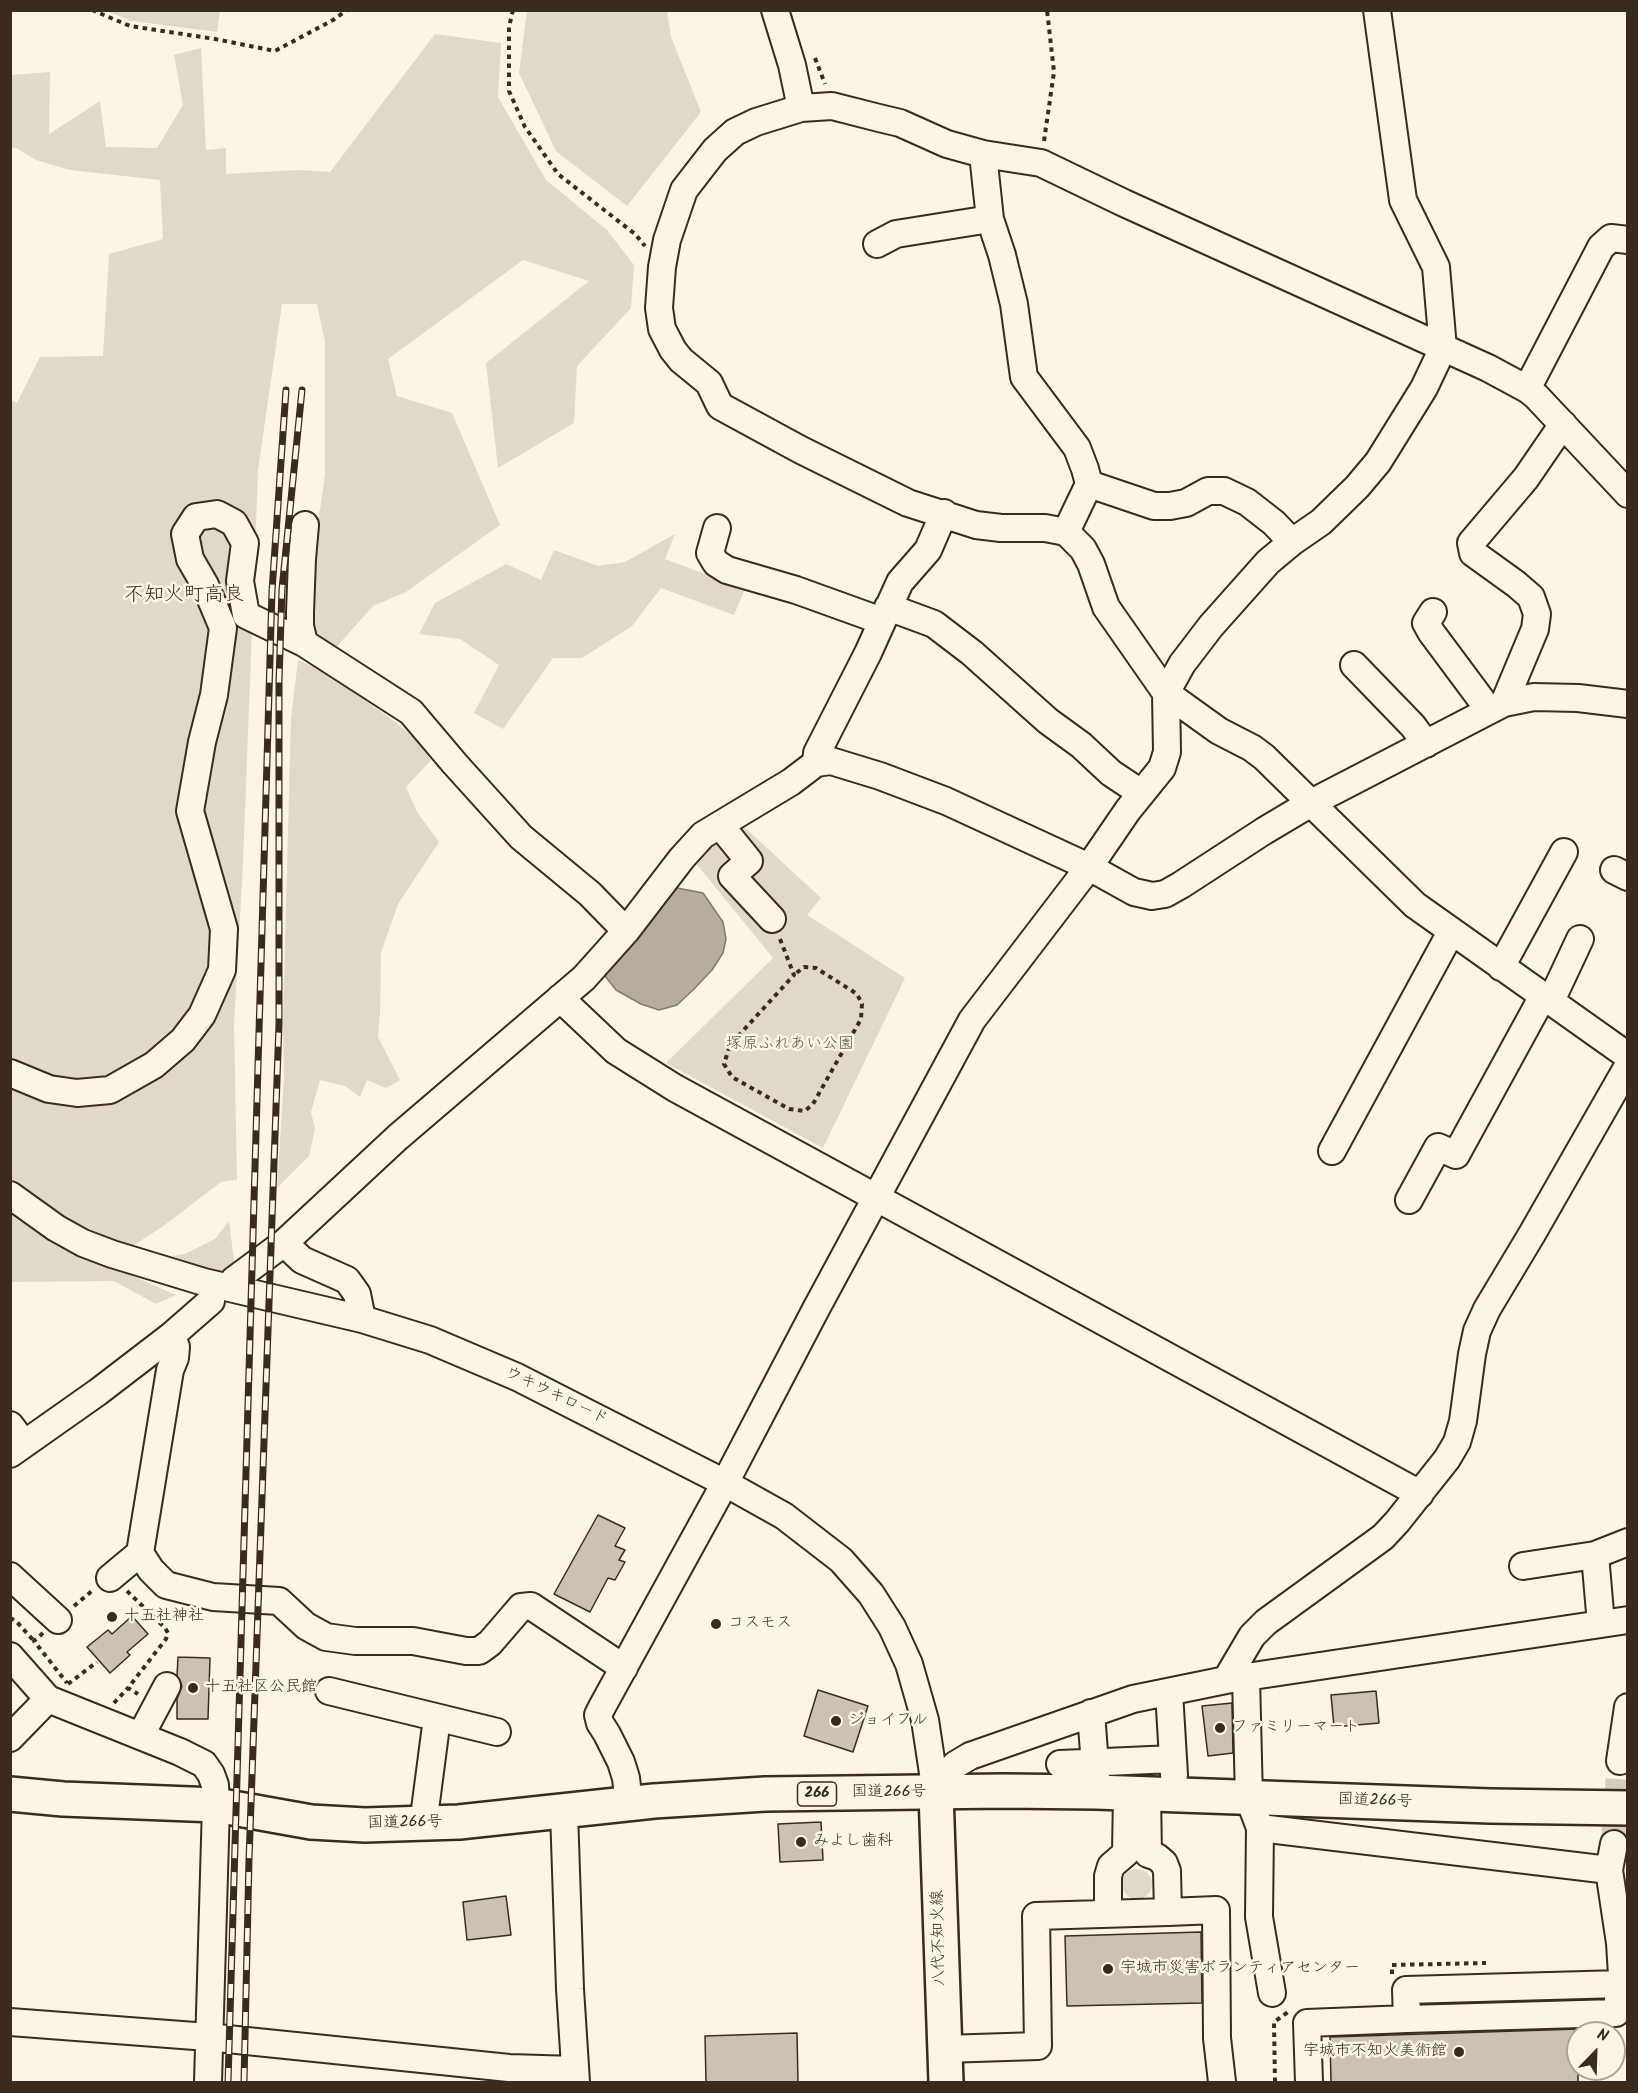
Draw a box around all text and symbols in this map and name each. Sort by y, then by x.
district label: 不知火町高良 [124,585,244,609]
park label: 塚原ふれあい公園 [726,1035,854,1055]
street label: ウキウキロード [501,1364,611,1430]
place label: 十五社神社 [124,1607,204,1627]
marker: 十五社神社 [105,1610,119,1624]
place label: コスモス [728,1614,792,1634]
marker: コスモス [709,1617,723,1631]
place label: 十五社区公民館 [205,1678,317,1698]
marker: 十五社区公民館 [186,1681,200,1695]
place label: ジョイフル [848,1711,928,1731]
marker: ジョイフル [829,1714,843,1728]
place label: ファミリーマート [1232,1718,1360,1738]
marker: ファミリーマート [1213,1721,1227,1735]
road number: 266 [798,1782,836,1806]
street label: 国道266号 [851,1783,927,1803]
street label: 国道266号 [1337,1791,1413,1813]
street label: 国道266号 [367,1814,443,1834]
place label: みよし歯科 [813,1832,893,1852]
marker: みよし歯科 [794,1835,808,1849]
street label: 八代不知火線 [930,1890,950,1986]
place label: 宇城市災害ボランティアセンター [1120,1959,1360,1979]
marker: 宇城市災害ボランティアセンター [1101,1962,1115,1976]
north arrow [1566,2021,1626,2081]
text: N [1593,2022,1612,2049]
place label: 宇城市不知火美術館 [1303,2042,1447,2062]
marker: 宇城市不知火美術館 [1452,2045,1466,2059]

